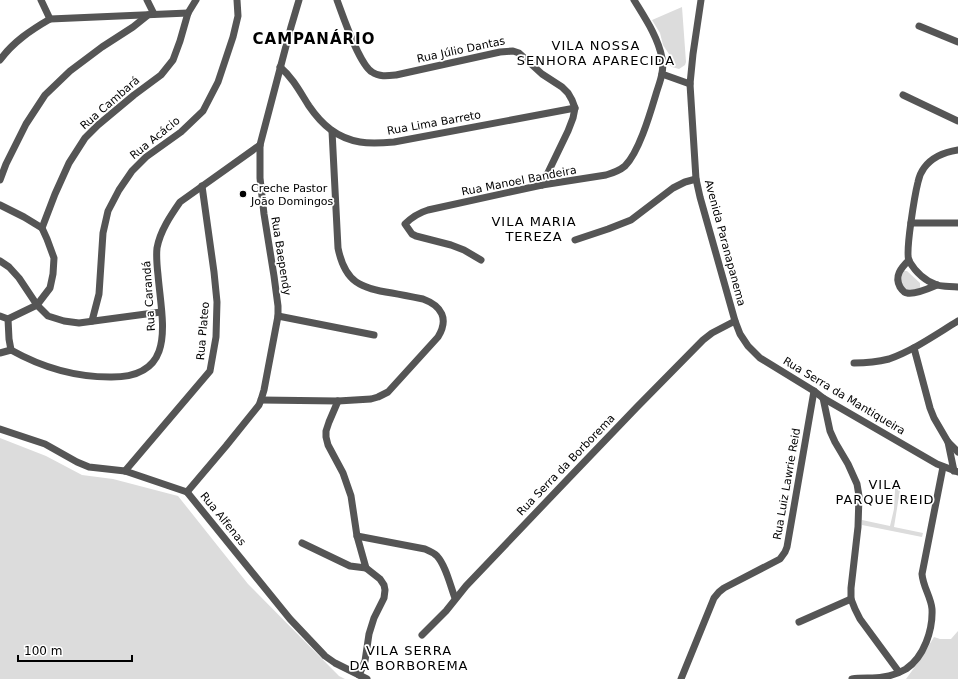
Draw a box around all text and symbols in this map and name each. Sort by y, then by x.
district label: CAMPANÁRIO [253,29,375,48]
street label: Rua Júlio Dantas [416,34,507,66]
district label: VILA NOSSA SENHORA APARECIDA [517,38,675,68]
street label: Rua Cambará [78,74,142,132]
street label: Rua Lima Barreto [386,108,482,138]
street label: Rua Acácio [127,114,183,162]
street label: Rua Manoel Bandeira [460,163,578,199]
street label: Avenida Paranapanema [702,178,748,308]
place label: Creche Pastor João Domingos [250,182,334,208]
marker: Creche Pastor João Domingos [238,189,248,199]
district label: VILA MARIA TEREZA [491,214,577,244]
street label: Rua Baependy [268,216,294,297]
street label: Rua Carandá [140,260,158,332]
street label: Rua Plateo [194,301,212,361]
street label: Rua Serra da Mantiqueira [781,354,907,438]
street label: Rua Serra da Borborema [514,412,618,518]
street label: Rua Luiz Lawrie Reid [771,427,803,541]
district label: VILA PARQUE REID [835,477,935,507]
street label: Rua Alfenas [197,490,249,549]
scale bar [18,637,132,663]
district label: VILA SERRA DA BORBOREMA [349,643,469,673]
text: 100 m [24,644,62,658]

